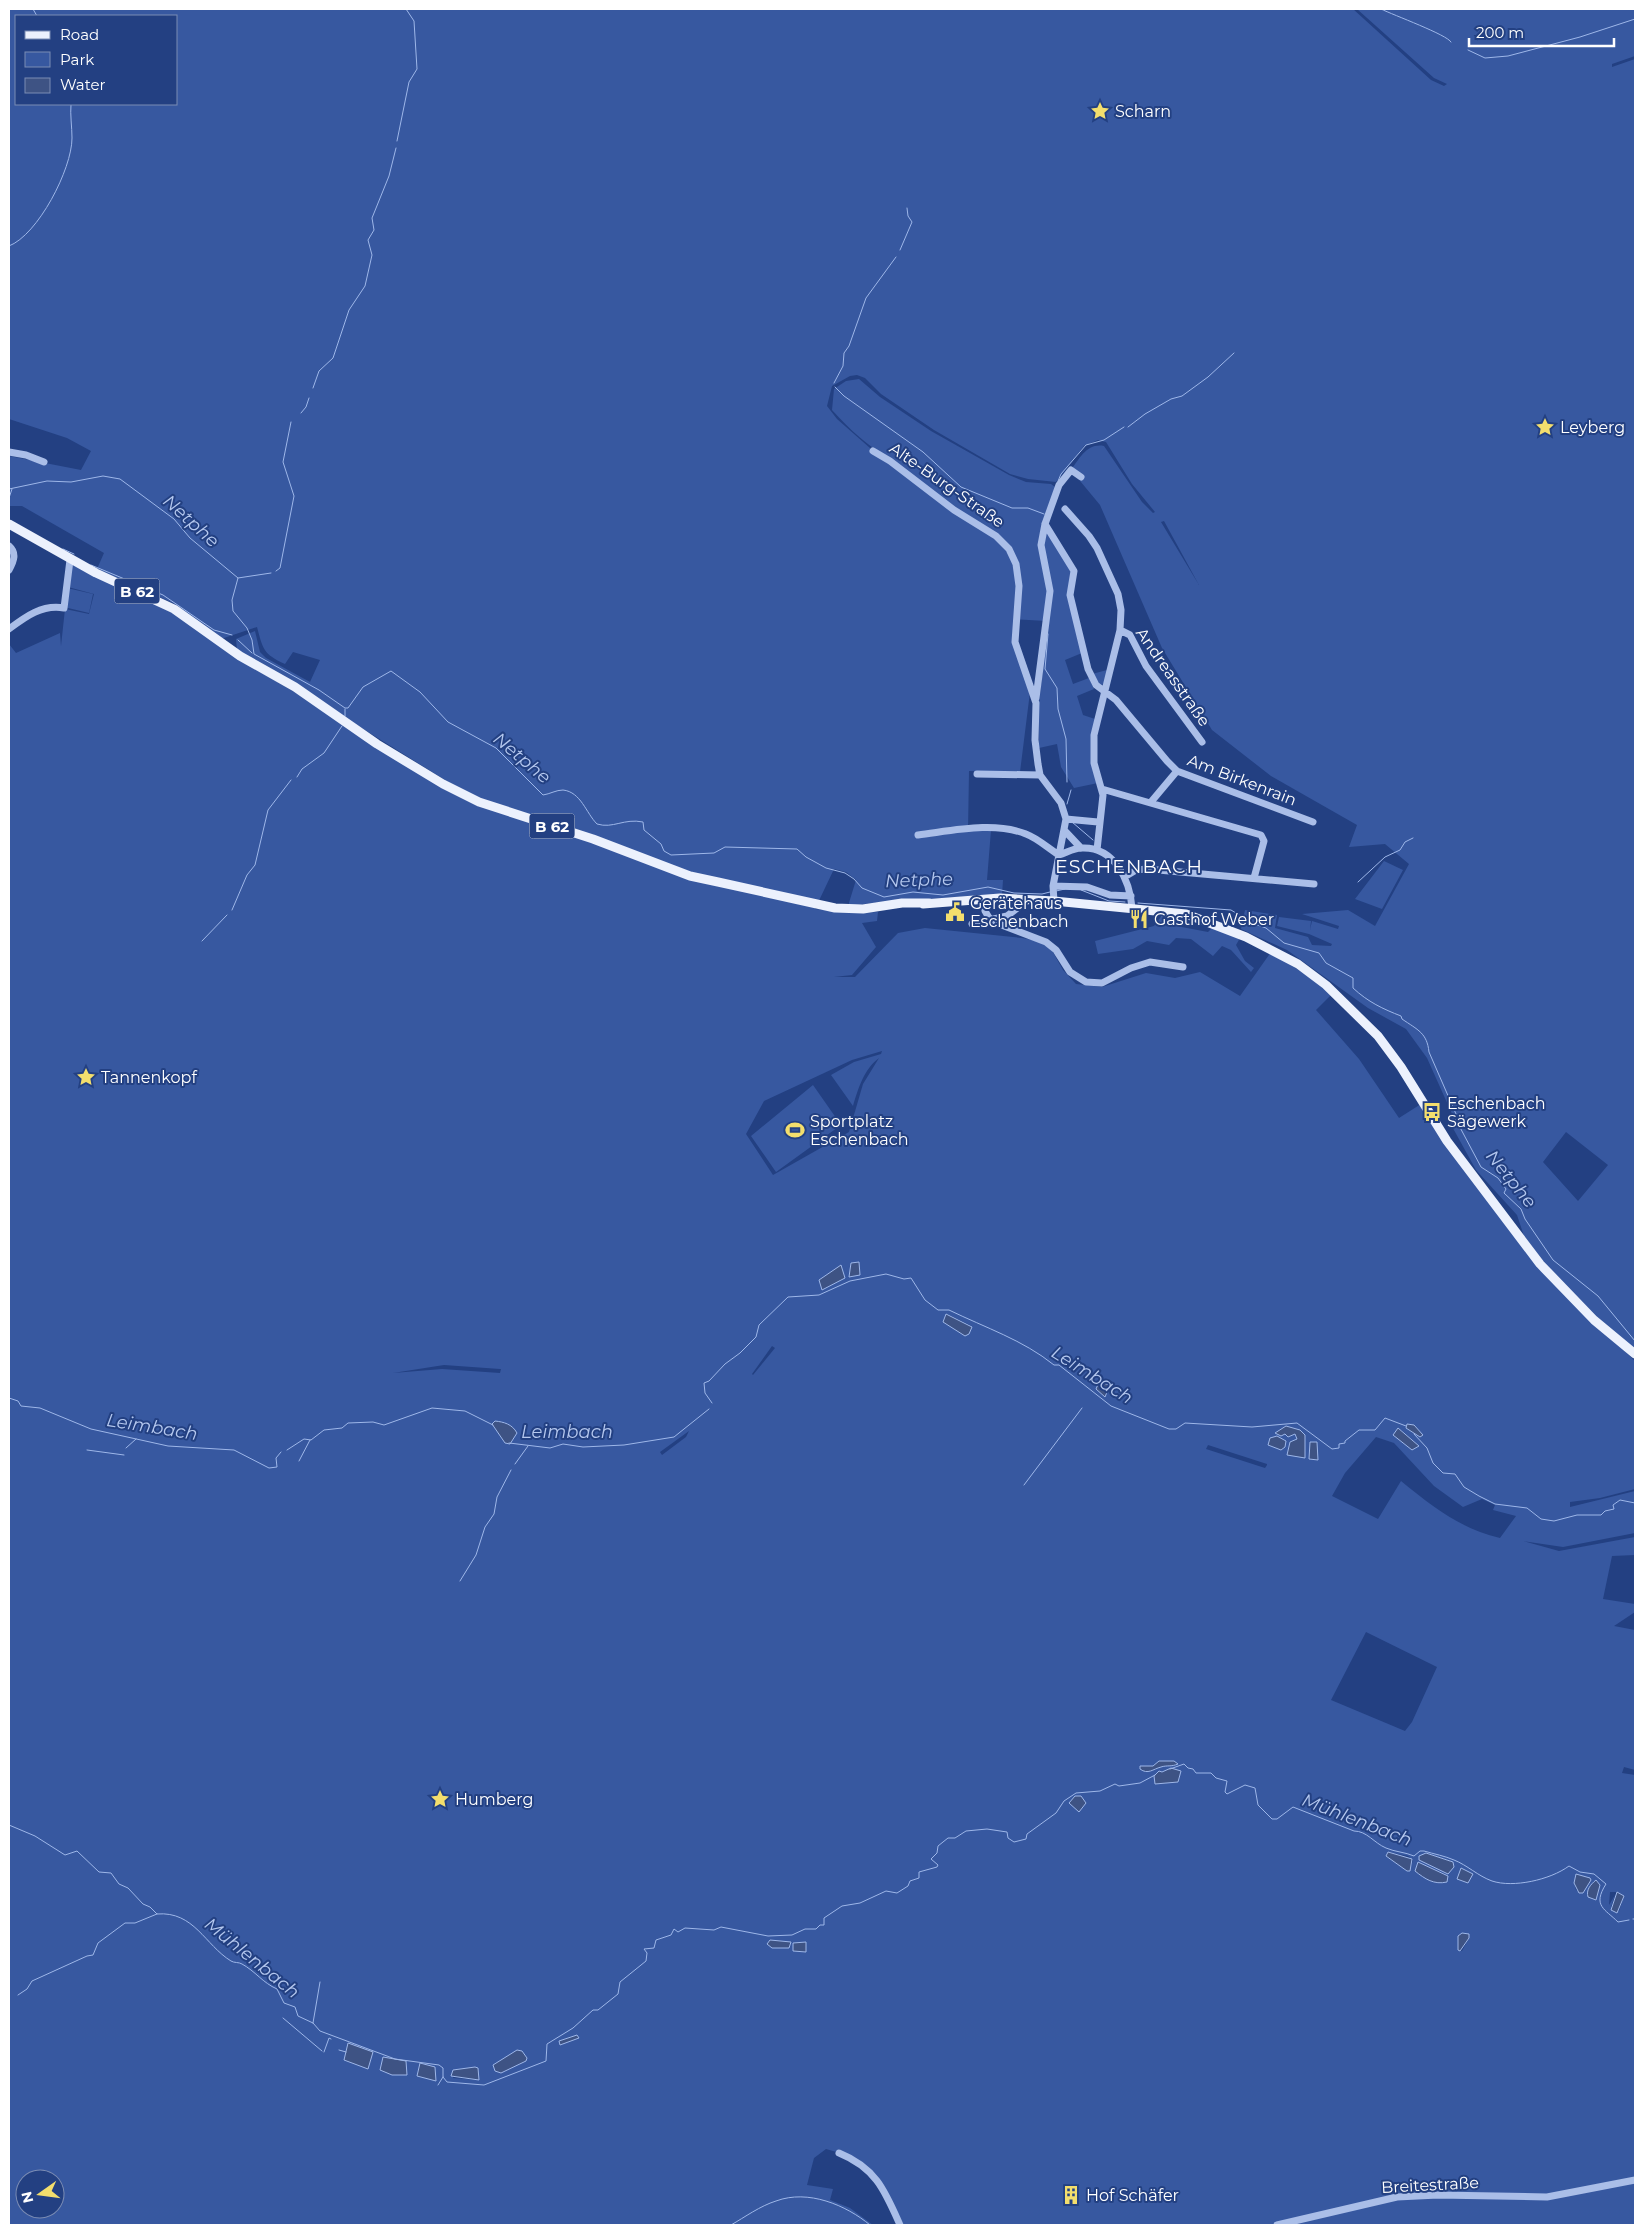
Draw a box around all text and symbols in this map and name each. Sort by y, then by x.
legend [15,15,178,105]
scale bar [1469,15,1614,47]
text: 200 m [1476,23,1524,42]
text: Road [60,25,99,44]
text: Park [60,50,94,69]
text: Water [60,75,106,94]
place icon: Scharn [1089,100,1111,122]
place label: Scharn [1115,102,1171,121]
place icon: Leyberg [1534,416,1556,438]
place label: Leyberg [1560,418,1625,437]
street label: Alte-Burg-Straße [886,438,1008,532]
water label: Netphe [158,490,224,552]
road number: B 62 [114,578,160,604]
street label: Andreasstraße [1132,624,1214,730]
water label: Netphe [489,728,555,788]
street label: Am Birkenrain [1185,750,1299,810]
road number: B 62 [530,814,574,838]
district label: ESCHENBACH [1055,855,1203,878]
water label: Netphe [885,868,954,892]
place label: Gerätehaus Eschenbach [970,894,1069,931]
public building icon: Gerätehaus Eschenbach [944,901,966,923]
restaurant icon: Gasthof Weber [1128,908,1150,930]
place label: Gasthof Weber [1154,910,1274,929]
place icon: Tannenkopf [75,1066,97,1088]
place label: Tannenkopf [101,1068,197,1087]
place label: Eschenbach Sägewerk [1447,1094,1546,1131]
bus stop icon: Eschenbach Sägewerk [1421,1101,1443,1123]
place label: Sportplatz Eschenbach [810,1112,909,1149]
sports icon: Sportplatz Eschenbach [784,1119,806,1141]
water label: Netphe [1481,1146,1541,1212]
water label: Leimbach [1047,1341,1137,1409]
water label: Leimbach [105,1409,199,1445]
water label: Leimbach [521,1421,613,1443]
place icon: Humberg [429,1788,451,1810]
water label: Mühlenbach [1299,1789,1415,1851]
place label: Humberg [455,1790,533,1809]
water label: Mühlenbach [200,1913,304,2003]
north arrow [15,2169,65,2219]
street label: Breitestraße [1381,2173,1479,2197]
building icon: Hof Schäfer [1060,2184,1082,2206]
place label: Hof Schäfer [1086,2186,1179,2205]
text: N [17,2189,37,2205]

